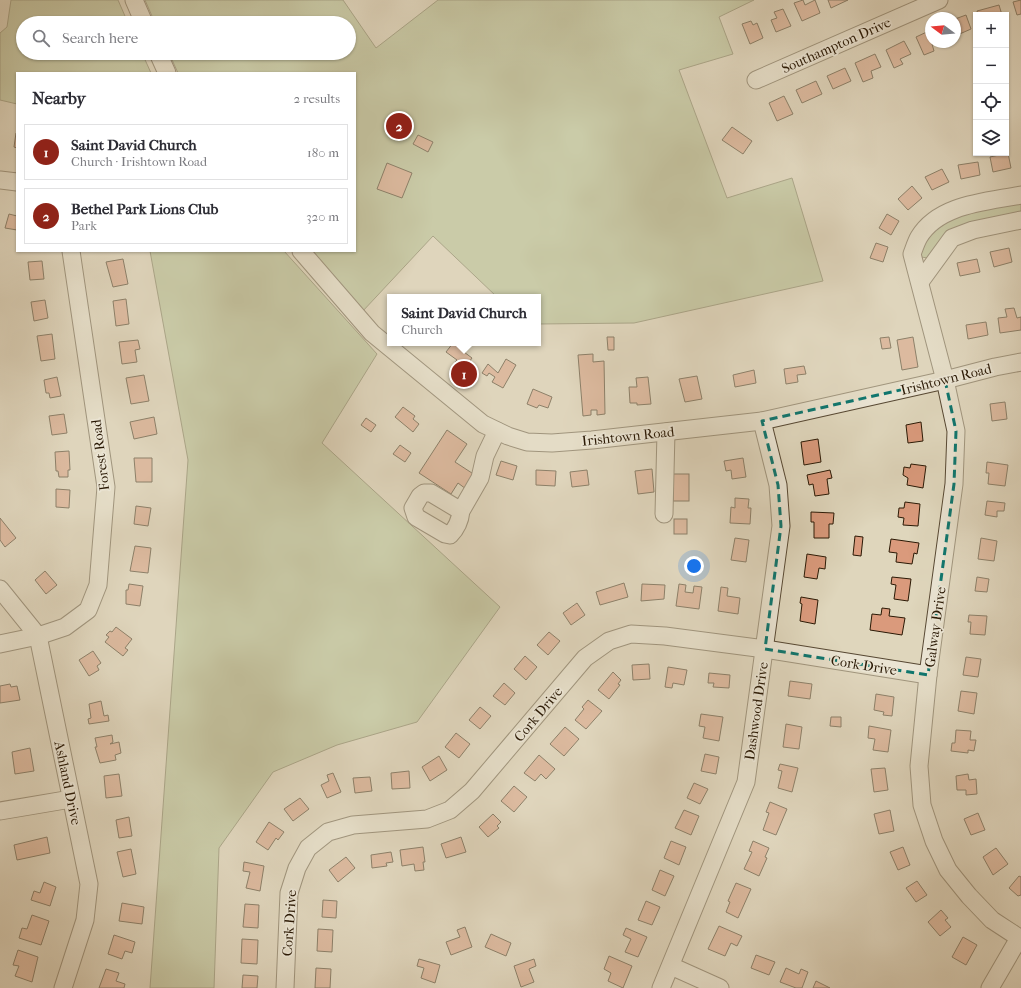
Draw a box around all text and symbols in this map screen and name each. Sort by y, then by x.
north arrow [925,12,961,48]
map controls [973,12,1009,156]
button: + [973,12,1009,48]
street label: Southampton Drive [779,14,894,77]
search box [16,16,356,60]
icon: search [30,27,52,49]
text: Search here [62,29,138,47]
button: − [973,48,1009,84]
button: locate [973,84,1009,120]
text: Nearby [32,88,86,108]
text: 2 results [294,91,340,106]
pin: 2 [386,111,412,141]
button: layers [973,120,1009,156]
text: Saint David Church [71,136,197,154]
text: 1 [44,145,48,160]
text: 180 m [307,145,339,160]
text: Church · Irishtown Road [71,154,207,169]
text: Bethel Park Lions Club [71,200,218,218]
text: 2 [43,209,49,224]
text: 320 m [306,209,339,224]
text: Park [71,218,97,233]
popup [387,294,541,346]
text: Saint David Church [401,304,527,322]
text: Church [401,322,443,337]
pin: 1 [451,359,477,389]
street label: Irishtown Road [899,360,994,399]
street label: Forest Road [88,418,113,492]
street label: Irishtown Road [581,423,676,450]
your location [684,556,704,576]
street label: Galway Drive [921,586,950,669]
street label: Cork Drive [830,652,898,679]
street label: Dashwood Drive [741,661,772,761]
street label: Cork Drive [510,683,566,745]
street label: Ashland Drive [50,739,85,827]
street label: Cork Drive [279,889,300,957]

